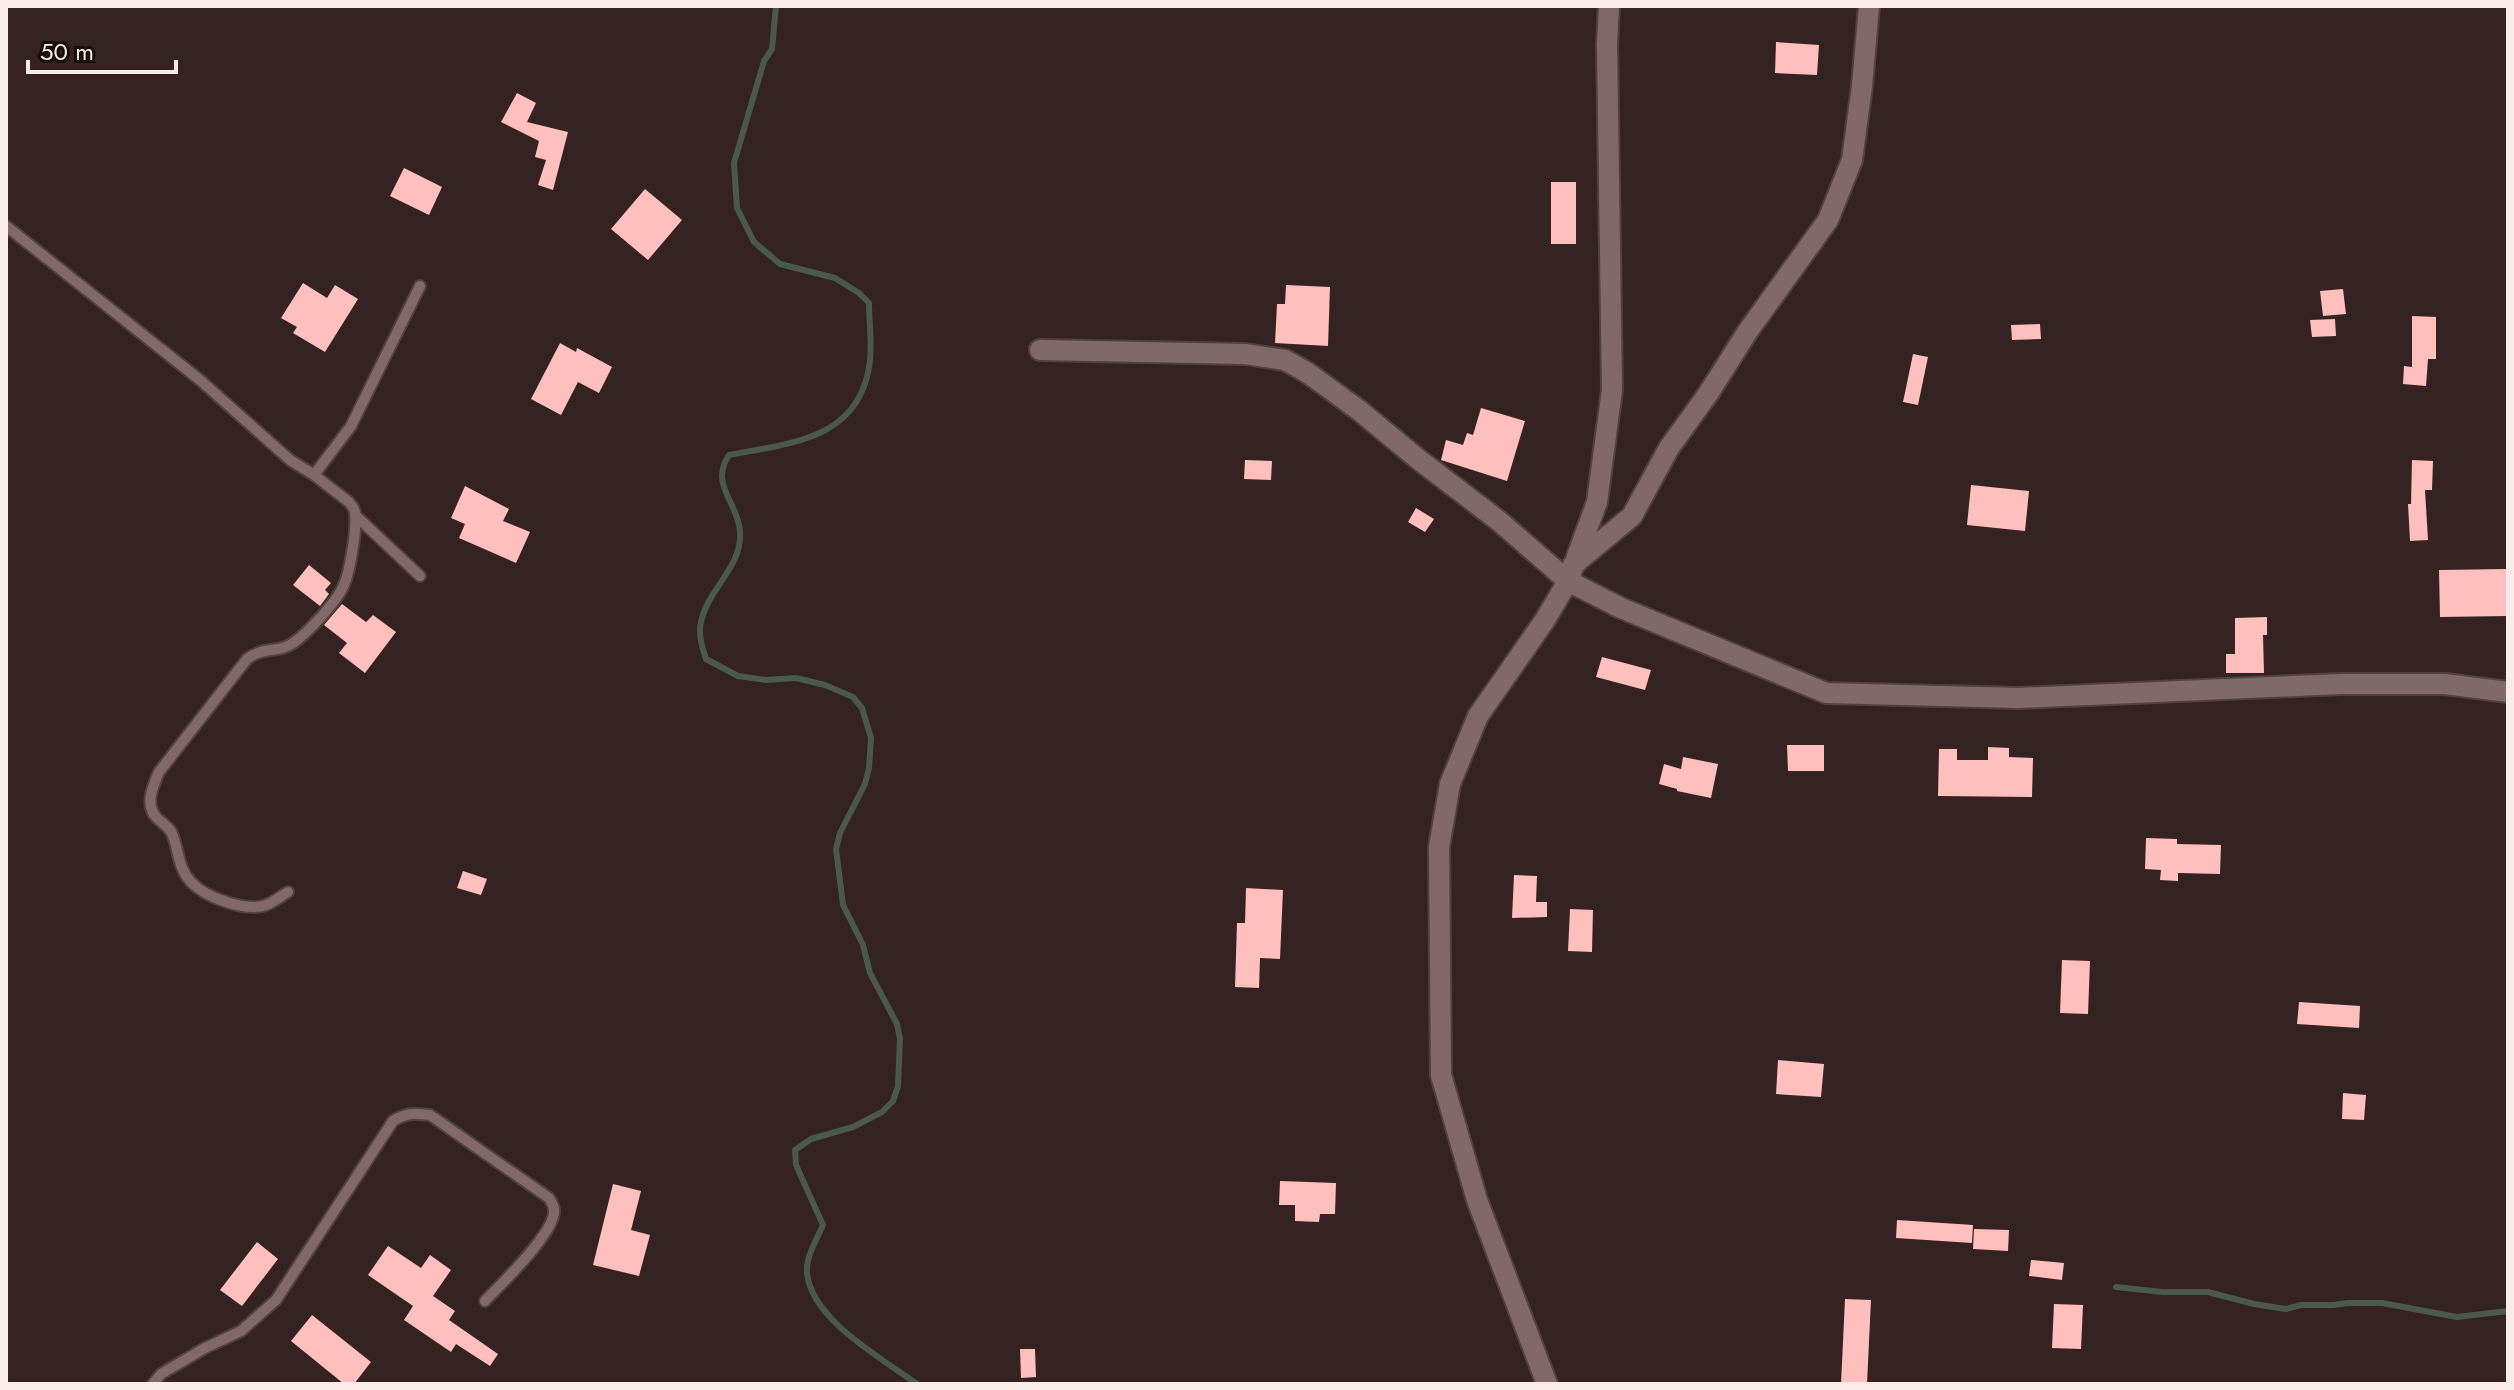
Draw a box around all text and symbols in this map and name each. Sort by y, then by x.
scale bar [28,24,176,74]
text: 50 m [40,34,94,69]

